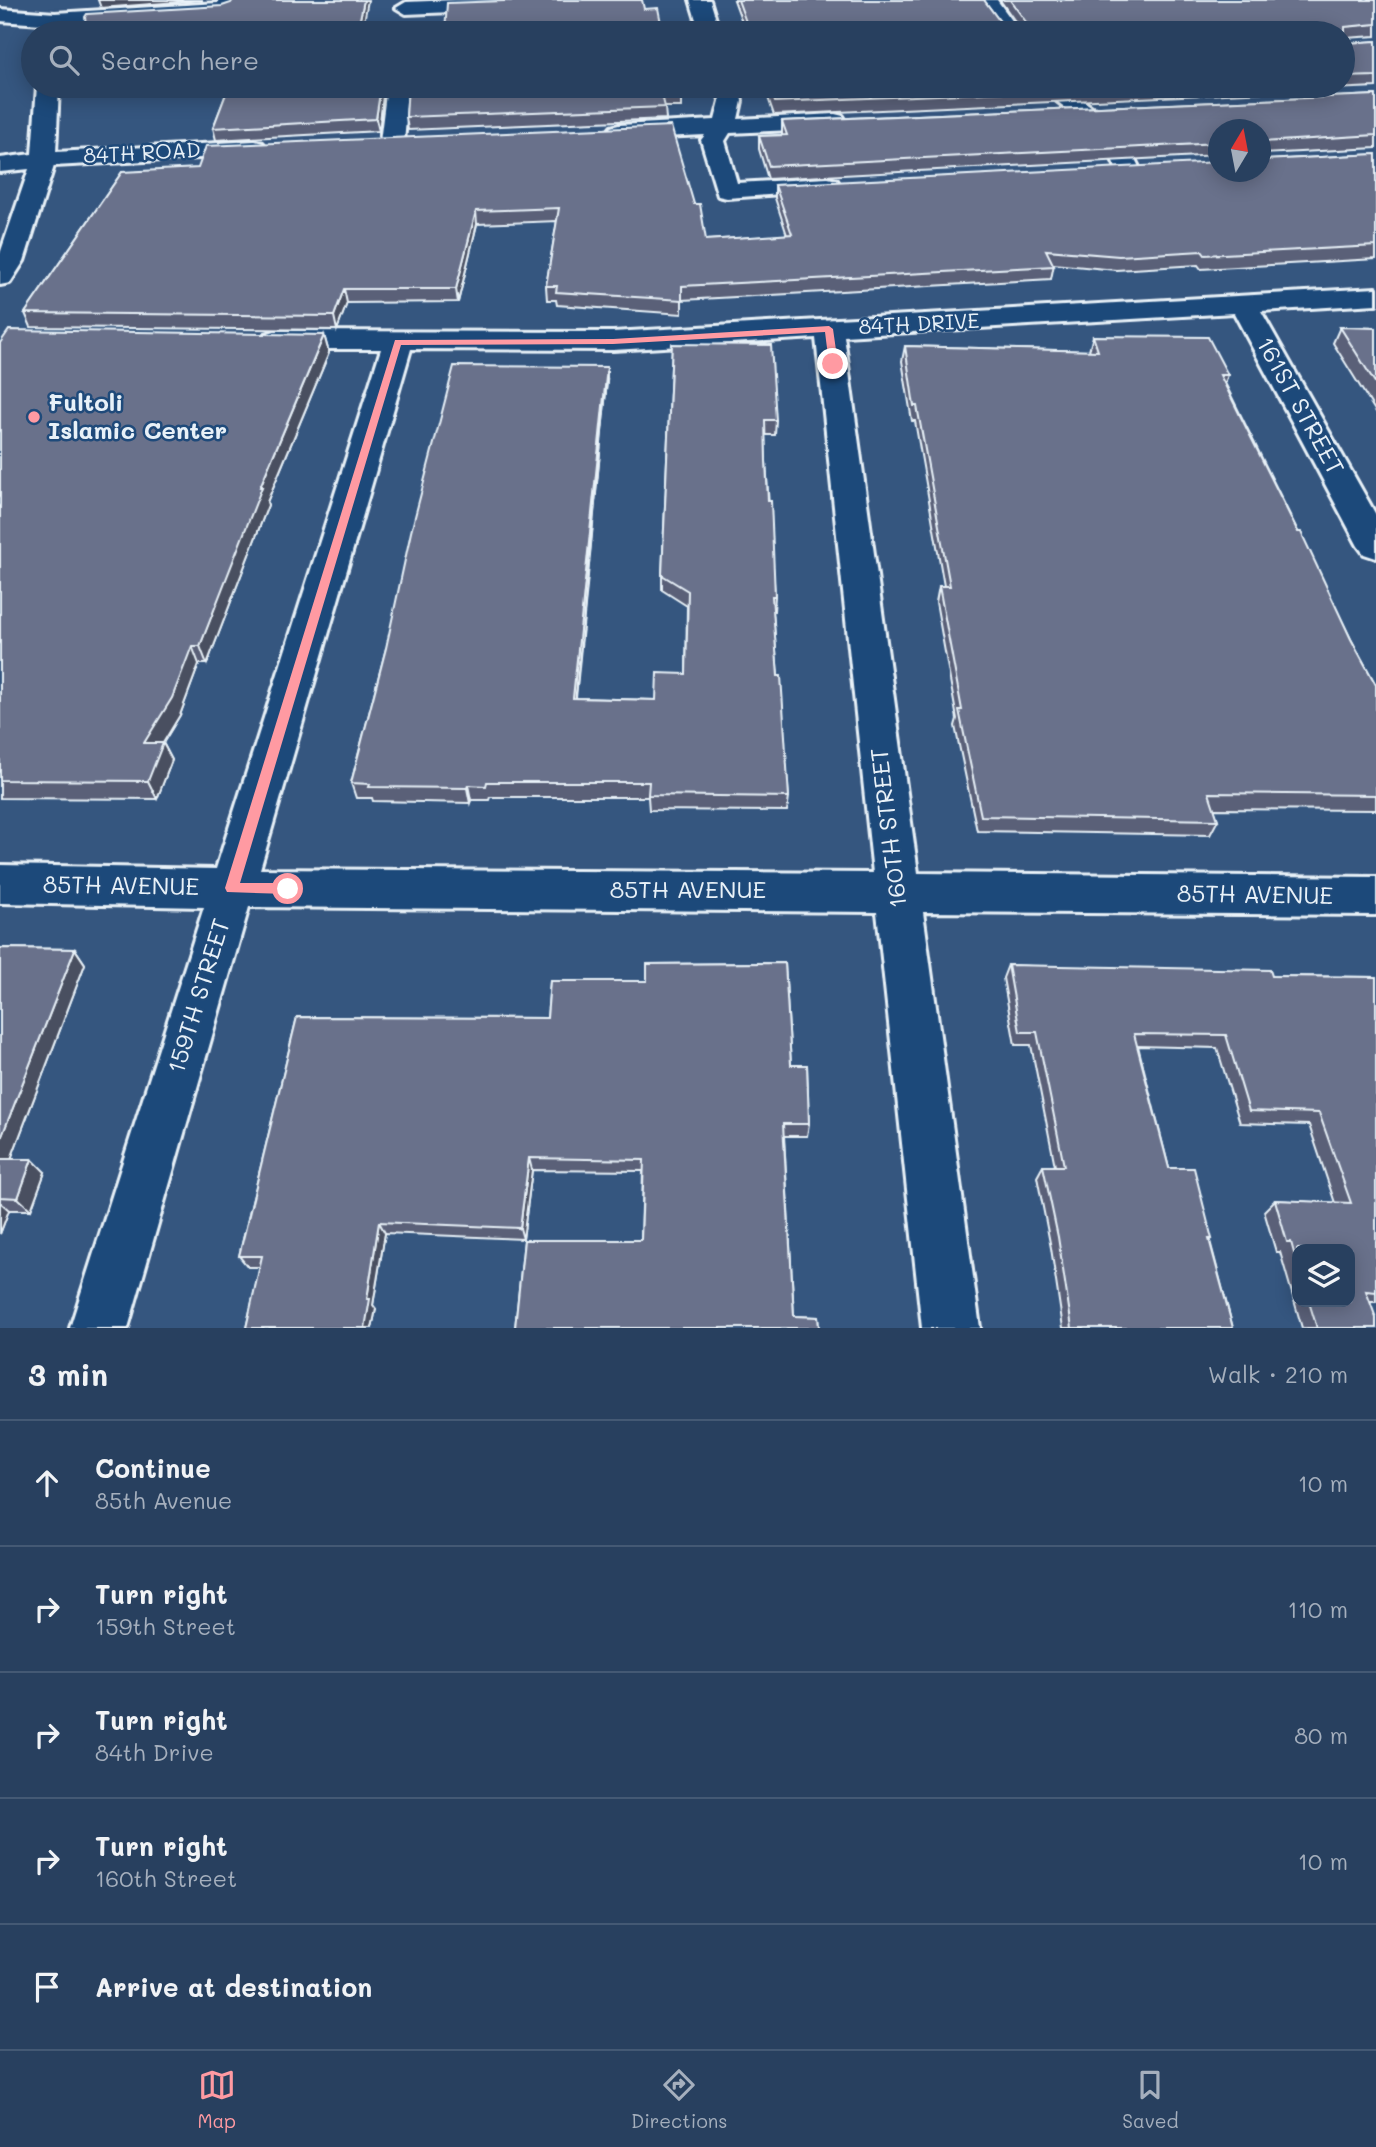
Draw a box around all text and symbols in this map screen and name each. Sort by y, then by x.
search box [21,21,1355,98]
icon: search [45,41,83,79]
text: Search here [101,43,259,77]
north arrow [1208,119,1271,182]
street label: 84TH ROAD [83,135,201,168]
street label: 84TH DRIVE [858,306,980,339]
street label: 161ST STREET [1251,331,1352,480]
route end [817,348,848,379]
place label: Fultoli Islamic Center [48,386,227,445]
marker: Fultoli Islamic Center [26,409,42,425]
street label: 160TH STREET [862,746,913,910]
street label: 85TH AVENUE [43,868,199,901]
route start [272,873,303,904]
street label: 85TH AVENUE [610,873,766,904]
street label: 85TH AVENUE [1177,877,1333,910]
street label: 159TH STREET [159,914,236,1077]
map controls [1292,1244,1355,1307]
button: layers [1292,1244,1355,1307]
text: 3 min [28,1354,108,1394]
text: Walk · 210 m [1208,1359,1348,1389]
text: Continue [95,1451,211,1485]
icon: ahead [28,1464,66,1502]
text: 10 m [1298,1468,1348,1498]
text: 85th Avenue [95,1485,232,1515]
text: Turn right [95,1577,228,1611]
icon: right [28,1590,66,1628]
text: 110 m [1288,1594,1348,1624]
text: 159th Street [95,1611,236,1641]
text: Turn right [95,1703,228,1737]
icon: right [28,1716,66,1754]
text: 80 m [1294,1720,1348,1750]
text: 84th Drive [95,1737,214,1767]
text: Turn right [95,1829,228,1863]
icon: right [28,1842,66,1880]
text: 10 m [1298,1846,1348,1876]
text: 160th Street [95,1863,237,1893]
icon: arrive [28,1968,66,2006]
text: Arrive at destination [95,1970,372,2004]
tab: Map [197,2066,236,2133]
tab: Directions [631,2066,727,2133]
tab: Saved [1122,2066,1179,2133]

